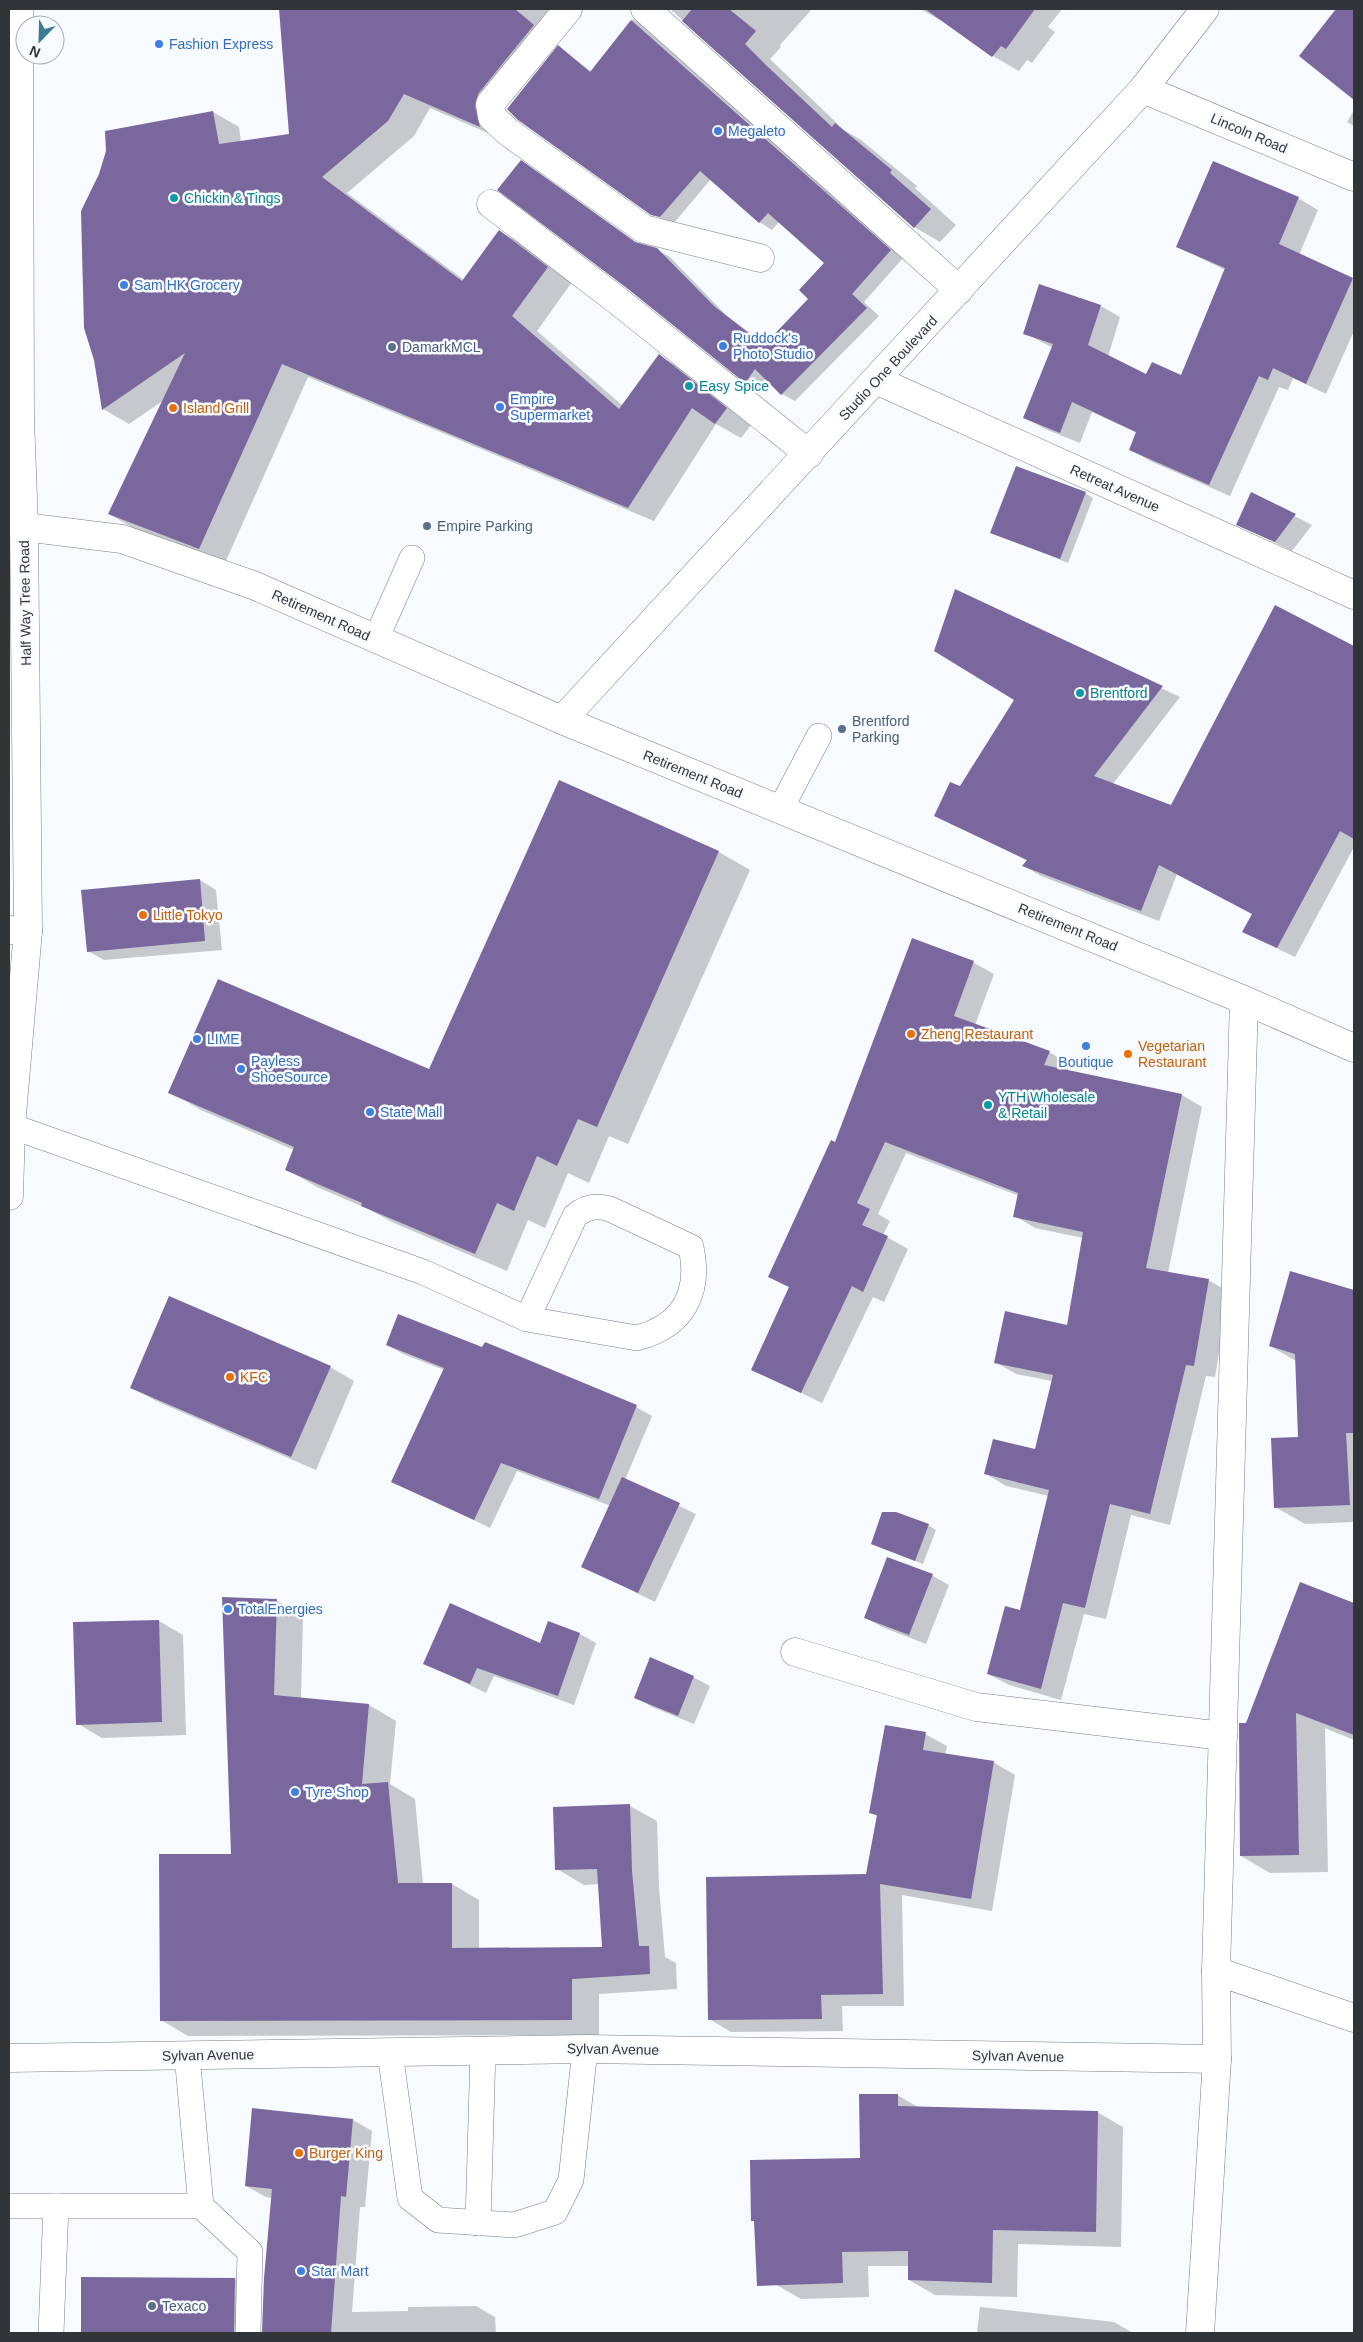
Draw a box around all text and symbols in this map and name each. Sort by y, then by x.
north arrow [15,15,65,65]
place label: Fashion Express [169,36,273,52]
marker: Fashion Express [153,38,165,50]
text: N [27,43,43,61]
street label: Lincoln Road [1208,110,1290,156]
place label: Megaleto [728,123,786,139]
marker: Megaleto [712,125,724,137]
place label: Chickin & Tings [184,190,280,206]
marker: Chickin & Tings [168,192,180,204]
place label: Sam HK Grocery [134,277,240,293]
marker: Sam HK Grocery [118,279,130,291]
street label: Studio One Boulevard [835,312,941,424]
place label: Ruddock's Photo Studio [733,330,813,362]
place label: DamarkMCL [402,339,481,355]
marker: Ruddock's Photo Studio [717,340,729,352]
marker: DamarkMCL [386,341,398,353]
place label: Easy Spice [699,378,769,394]
marker: Easy Spice [683,380,695,392]
place label: Empire Supermarket [510,391,590,423]
place label: Island Grill [183,400,249,416]
marker: Empire Supermarket [494,401,506,413]
marker: Island Grill [167,402,179,414]
street label: Retreat Avenue [1068,461,1162,515]
place label: Empire Parking [437,518,533,534]
marker: Empire Parking [421,520,433,532]
street label: Half Way Tree Road [16,540,34,666]
street label: Retirement Road [269,586,373,644]
place label: Brentford [1090,685,1148,701]
marker: Brentford [1074,687,1086,699]
place label: Brentford Parking [852,713,910,745]
marker: Brentford Parking [836,723,848,735]
street label: Retirement Road [641,747,745,801]
street label: Retirement Road [1016,900,1120,954]
place label: Little Tokyo [153,907,223,923]
marker: Little Tokyo [137,909,149,921]
place label: Zheng Restaurant [921,1026,1033,1042]
marker: Zheng Restaurant [905,1028,917,1040]
place label: LIME [207,1031,240,1047]
marker: LIME [191,1033,203,1045]
place label: Vegetarian Restaurant [1138,1038,1207,1070]
marker: Boutique [1080,1040,1092,1052]
marker: Vegetarian Restaurant [1122,1048,1134,1060]
place label: Payless ShoeSource [251,1053,328,1085]
place label: Boutique [1058,1054,1114,1070]
marker: Payless ShoeSource [235,1063,247,1075]
place label: YTH Wholesale & Retail [998,1089,1095,1121]
marker: YTH Wholesale & Retail [982,1099,994,1111]
place label: State Mall [380,1104,442,1120]
marker: State Mall [364,1106,376,1118]
place label: KFC [240,1369,268,1385]
marker: KFC [224,1371,236,1383]
place label: TotalEnergies [238,1601,323,1617]
marker: TotalEnergies [222,1603,234,1615]
place label: Tyre Shop [305,1784,369,1800]
marker: Tyre Shop [289,1786,301,1798]
street label: Sylvan Avenue [567,2040,660,2058]
street label: Sylvan Avenue [162,2046,255,2064]
street label: Sylvan Avenue [972,2047,1065,2065]
place label: Burger King [309,2145,383,2161]
marker: Burger King [293,2147,305,2159]
place label: Star Mart [311,2263,369,2279]
marker: Star Mart [295,2265,307,2277]
place label: Texaco [162,2298,207,2314]
marker: Texaco [146,2300,158,2312]

